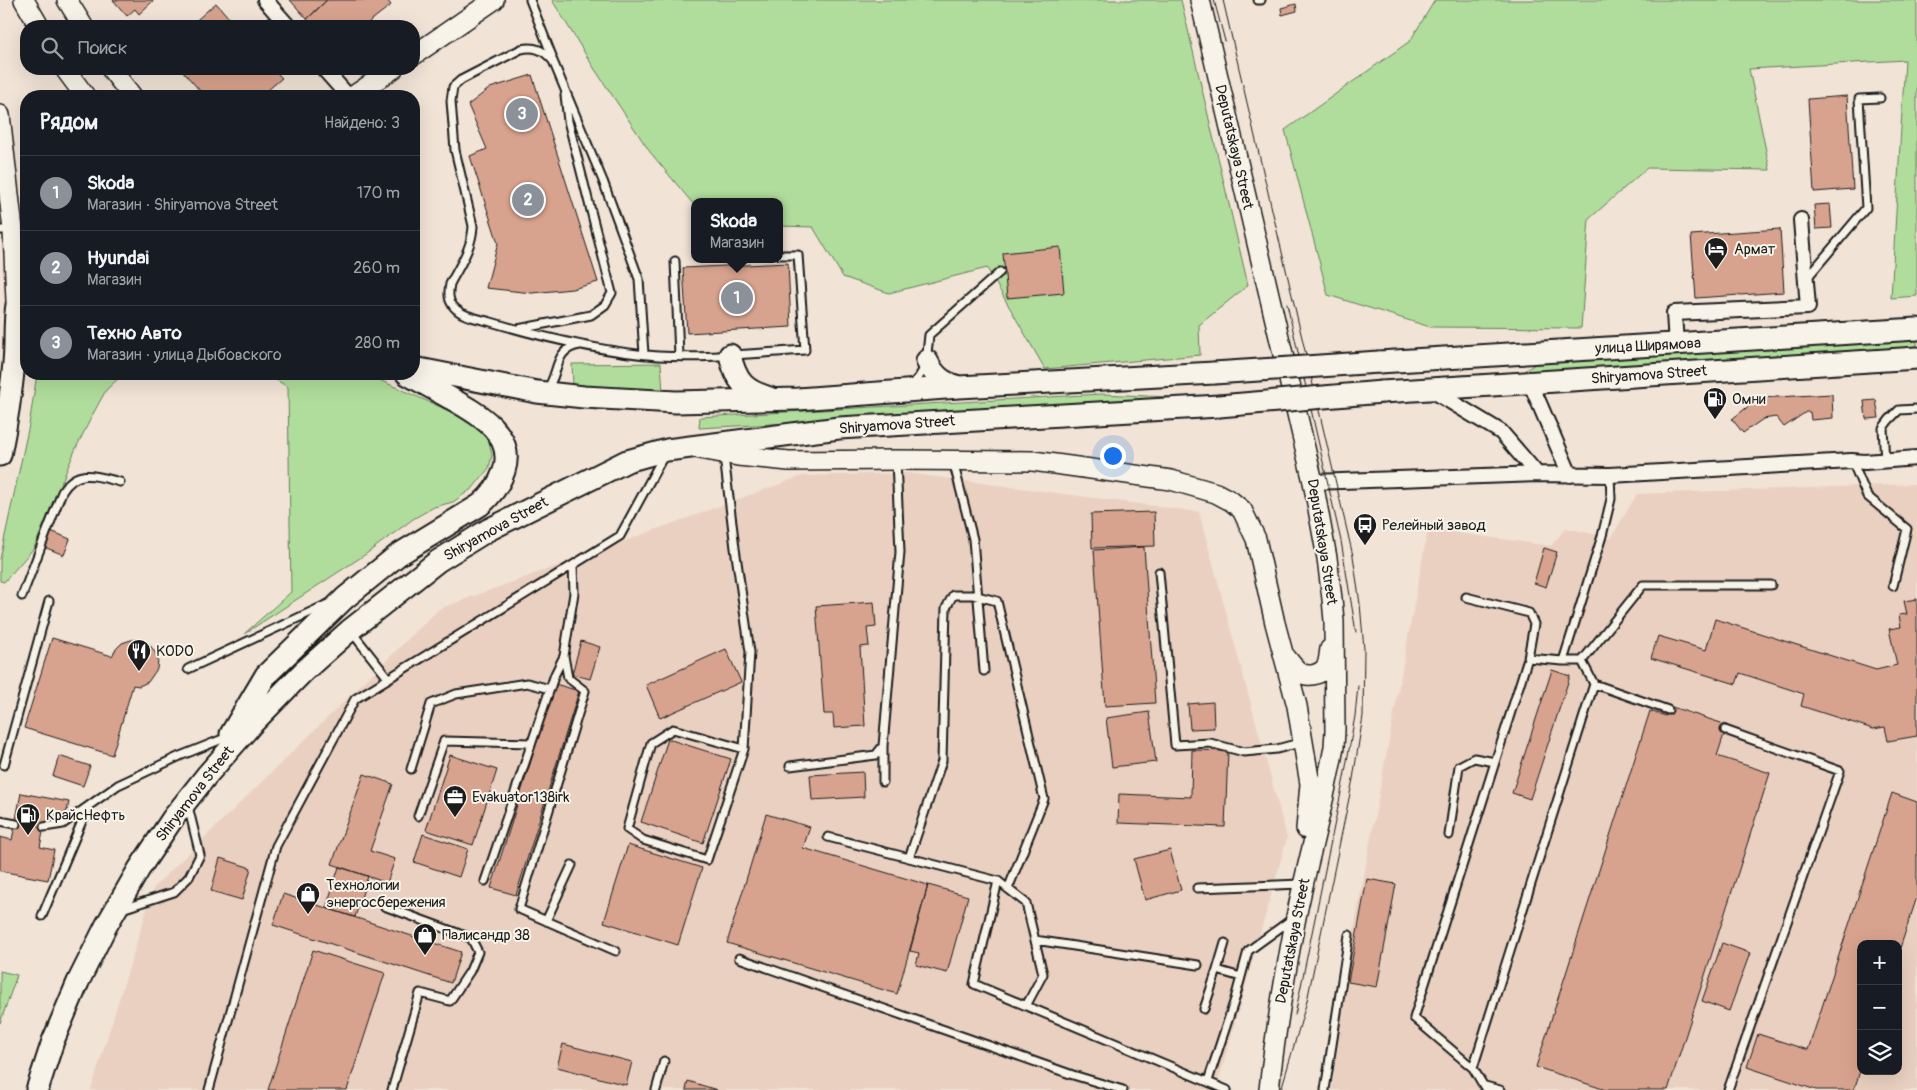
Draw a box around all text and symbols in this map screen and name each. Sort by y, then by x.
search box [20,20,420,75]
icon: search [38,34,66,62]
text: Поиск [78,36,128,60]
street label: Deputatskaya Street [1210,83,1258,212]
pin: 3 [506,95,538,133]
text: Рядом [40,109,98,136]
text: Найдено: 3 [324,113,400,133]
text: Skoda [87,171,134,195]
pin: 2 [512,181,544,219]
text: 1 [53,183,59,203]
text: 170 m [357,183,400,203]
text: Магазин · Shiryamova Street [87,195,278,215]
popup [691,198,783,263]
text: Skoda [710,209,757,233]
text: Магазин [710,233,764,253]
hotel icon: Армат [1703,236,1729,270]
place label: Армат [1734,240,1776,259]
text: Hyundai [87,246,149,270]
text: 2 [52,258,60,278]
text: 260 m [353,258,400,278]
text: Магазин [87,270,142,290]
pin: 1 [721,279,753,317]
text: Техно Авто [87,321,182,345]
text: 3 [52,333,60,353]
text: 280 m [354,333,400,353]
street label: улица Ширямова [1594,334,1701,358]
text: Магазин · улица Дыбовского [87,345,282,365]
street label: Shiryamova Street [1590,361,1709,389]
fuel station icon: Омни [1702,386,1728,420]
place label: Омни [1732,390,1766,409]
street label: Shiryamova Street [838,411,957,439]
your location [1100,443,1126,469]
street label: Deputatskaya Street [1303,478,1341,607]
street label: Shiryamova Street [441,492,552,566]
bus stop icon: Релейный завод [1352,512,1378,546]
place label: Релейный завод [1382,516,1486,535]
restaurant icon: KODO [126,638,152,672]
place label: KODO [156,642,194,661]
street label: Shiryamova Street [152,742,239,846]
office icon: Evakuator138irk [442,784,468,818]
place label: Evakuator138irk [472,788,570,807]
fuel station icon: КрайсНефть [15,802,41,836]
place label: КрайсНефть [46,806,125,825]
place label: Технологии энергосбережения [326,876,446,912]
street label: Deputatskaya Street [1272,876,1315,1005]
shop icon: Технологии энергосбережения [295,881,321,915]
shop icon: Палисандр 38 [412,922,438,956]
place label: Палисандр 38 [442,926,530,945]
map controls [1857,940,1902,1075]
button: + [1857,940,1902,985]
button: − [1857,985,1902,1030]
button: layers [1857,1030,1902,1075]

